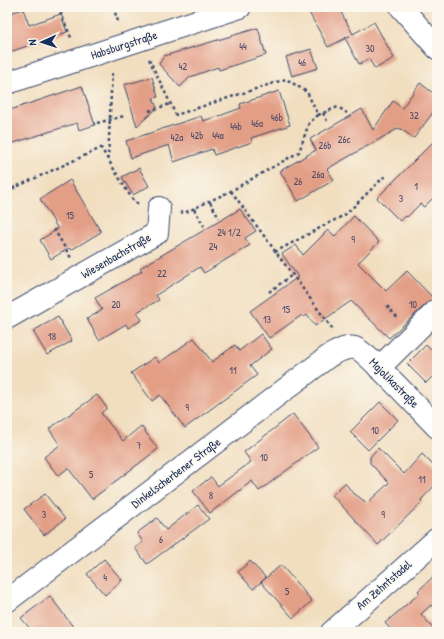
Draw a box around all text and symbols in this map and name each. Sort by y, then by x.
north arrow [22,22,62,62]
street label: Habsburgstraße [89,26,159,63]
text: N [25,39,39,46]
house number: 44 [239,40,247,53]
house number: 30 [366,42,375,55]
house number: 46 [298,56,306,69]
house number: 42 [179,60,188,73]
house number: 32 [409,109,419,122]
house number: 46b [271,111,283,124]
house number: 46a [251,117,263,130]
house number: 44b [230,120,242,133]
house number: 42b [191,129,203,142]
house number: 44a [212,129,224,142]
house number: 42a [171,131,183,144]
house number: 26c [338,133,350,146]
house number: 26b [319,139,331,152]
house number: 26a [312,168,324,181]
house number: 26 [294,175,302,188]
house number: 1 [414,180,418,193]
house number: 3 [399,192,404,205]
house number: 15 [66,209,75,222]
house number: 24 1/2 [217,226,241,239]
street label: Wiesenbachstraße [78,229,154,282]
house number: 9 [351,233,355,246]
house number: 24 [209,240,217,253]
house number: 22 [157,267,167,280]
house number: 20 [111,298,121,311]
house number: 10 [409,298,418,311]
house number: 15 [282,303,291,316]
house number: 13 [263,313,272,326]
house number: 18 [48,330,56,343]
street label: Majolikastraße [366,354,423,412]
house number: 11 [229,364,237,377]
house number: 9 [185,401,189,414]
house number: 10 [371,424,380,437]
street label: Dinkelscherbener Straße [128,433,224,512]
house number: 7 [137,439,142,452]
house number: 10 [260,451,269,464]
house number: 5 [89,468,94,481]
house number: 11 [418,473,426,486]
house number: 8 [209,489,213,502]
house number: 3 [42,508,47,521]
house number: 9 [381,508,385,521]
house number: 6 [159,533,163,546]
street label: Am Zehntstadel [352,555,416,613]
house number: 4 [103,571,107,584]
house number: 5 [285,585,290,598]

